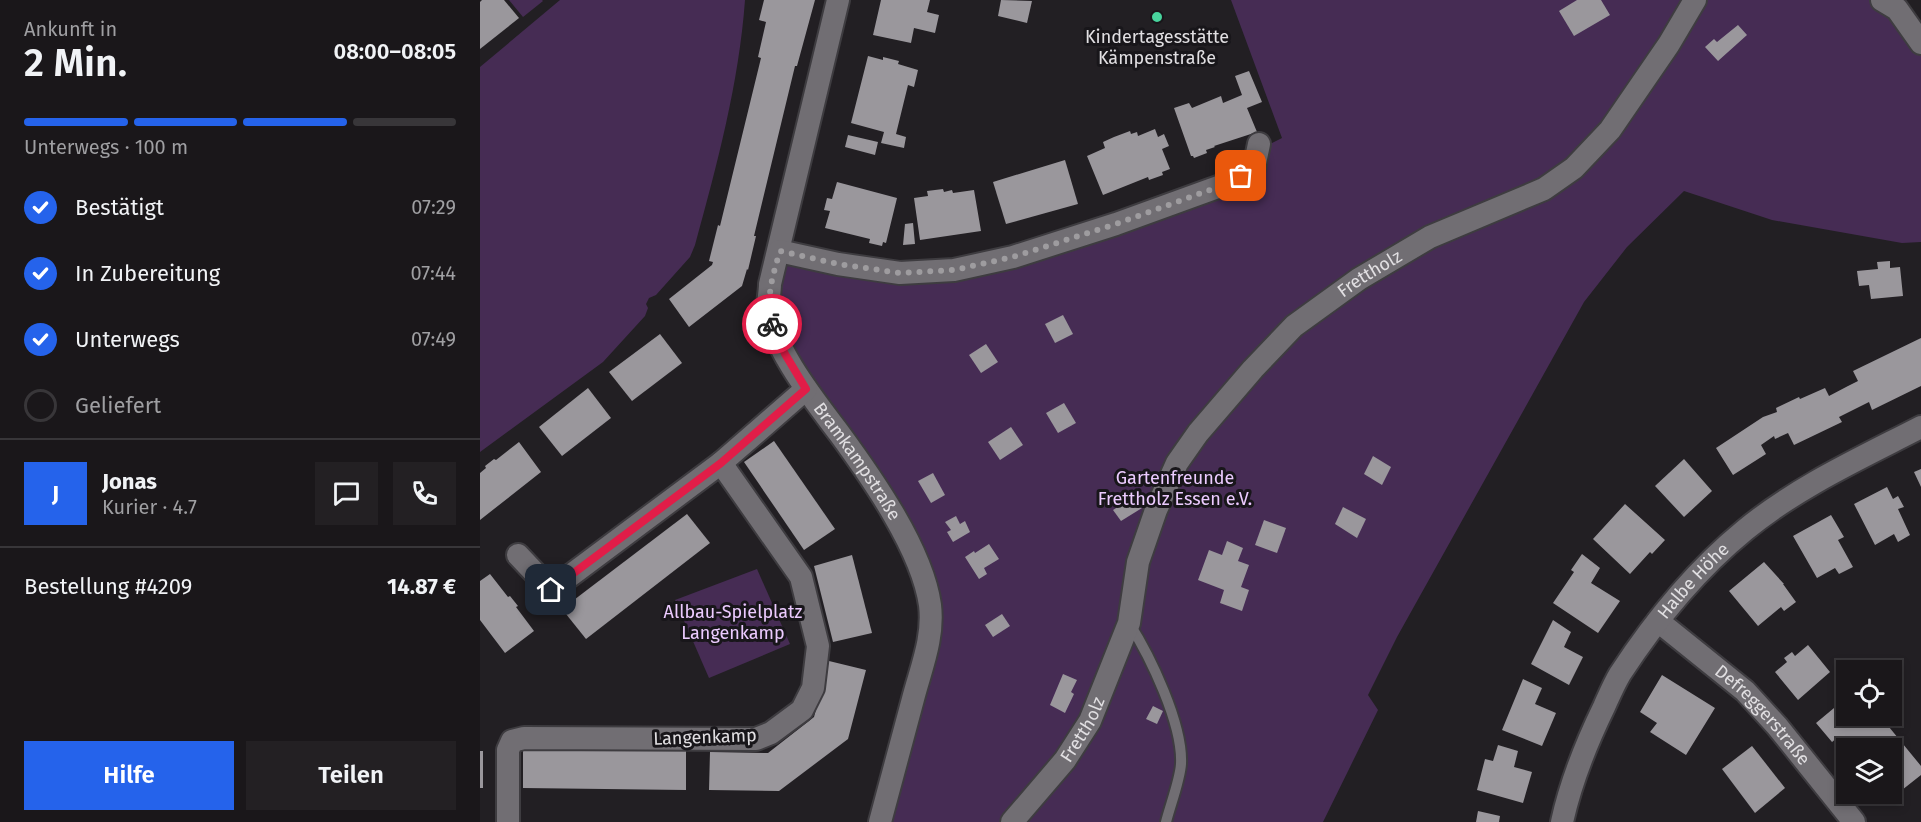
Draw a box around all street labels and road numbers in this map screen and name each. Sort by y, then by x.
street label: Frettholz [1333,245,1406,302]
street label: Bramkampstraße [809,398,906,524]
street label: Halbe Höhe [1653,538,1734,623]
street label: Defreggerstraße [1710,660,1815,770]
street label: Frettholz [1055,694,1110,766]
street label: Langenkamp [653,724,757,750]

